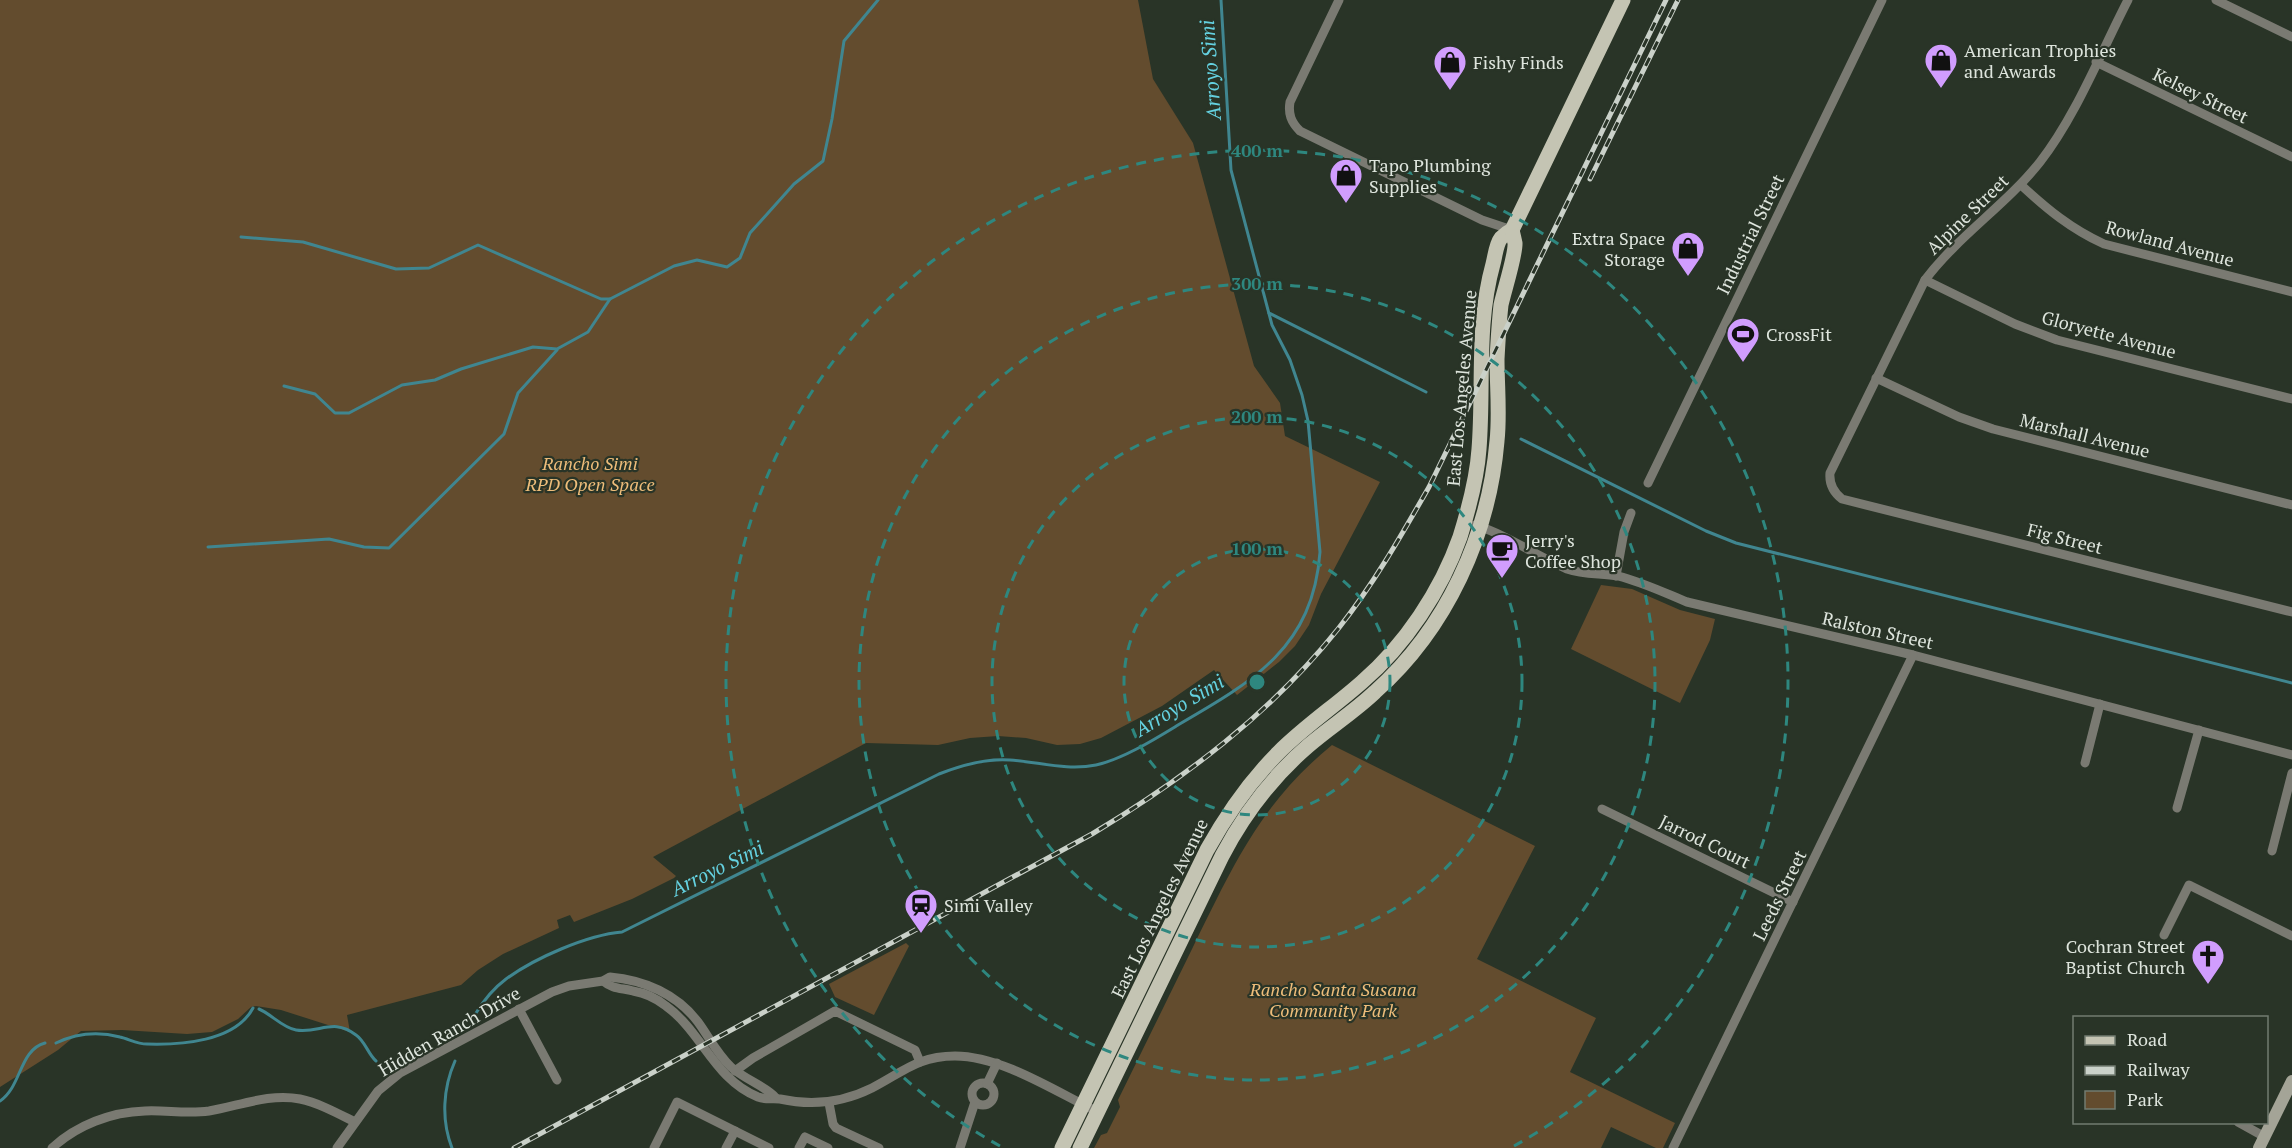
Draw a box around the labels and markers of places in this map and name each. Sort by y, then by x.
place label: American Trophies and Awards [1964,38,2116,83]
shop icon: American Trophies and Awards [1923,42,1959,89]
shop icon: Fishy Finds [1432,44,1468,91]
place label: Fishy Finds [1473,50,1564,74]
place label: Tapo Plumbing Supplies [1369,153,1491,198]
shop icon: Tapo Plumbing Supplies [1328,157,1364,204]
place label: Extra Space Storage [1572,226,1665,271]
shop icon: Extra Space Storage [1670,230,1706,277]
sports icon: CrossFit [1725,316,1761,363]
place label: CrossFit [1766,322,1832,346]
place label: Jerry's Coffee Shop [1525,528,1621,573]
cafe icon: Jerry's Coffee Shop [1484,532,1520,579]
centre of rings [1247,672,1267,692]
station icon: Simi Valley [903,887,939,934]
place label: Simi Valley [944,893,1033,917]
place label: Cochran Street Baptist Church [2066,934,2185,979]
church icon: Cochran Street Baptist Church [2190,938,2226,985]

